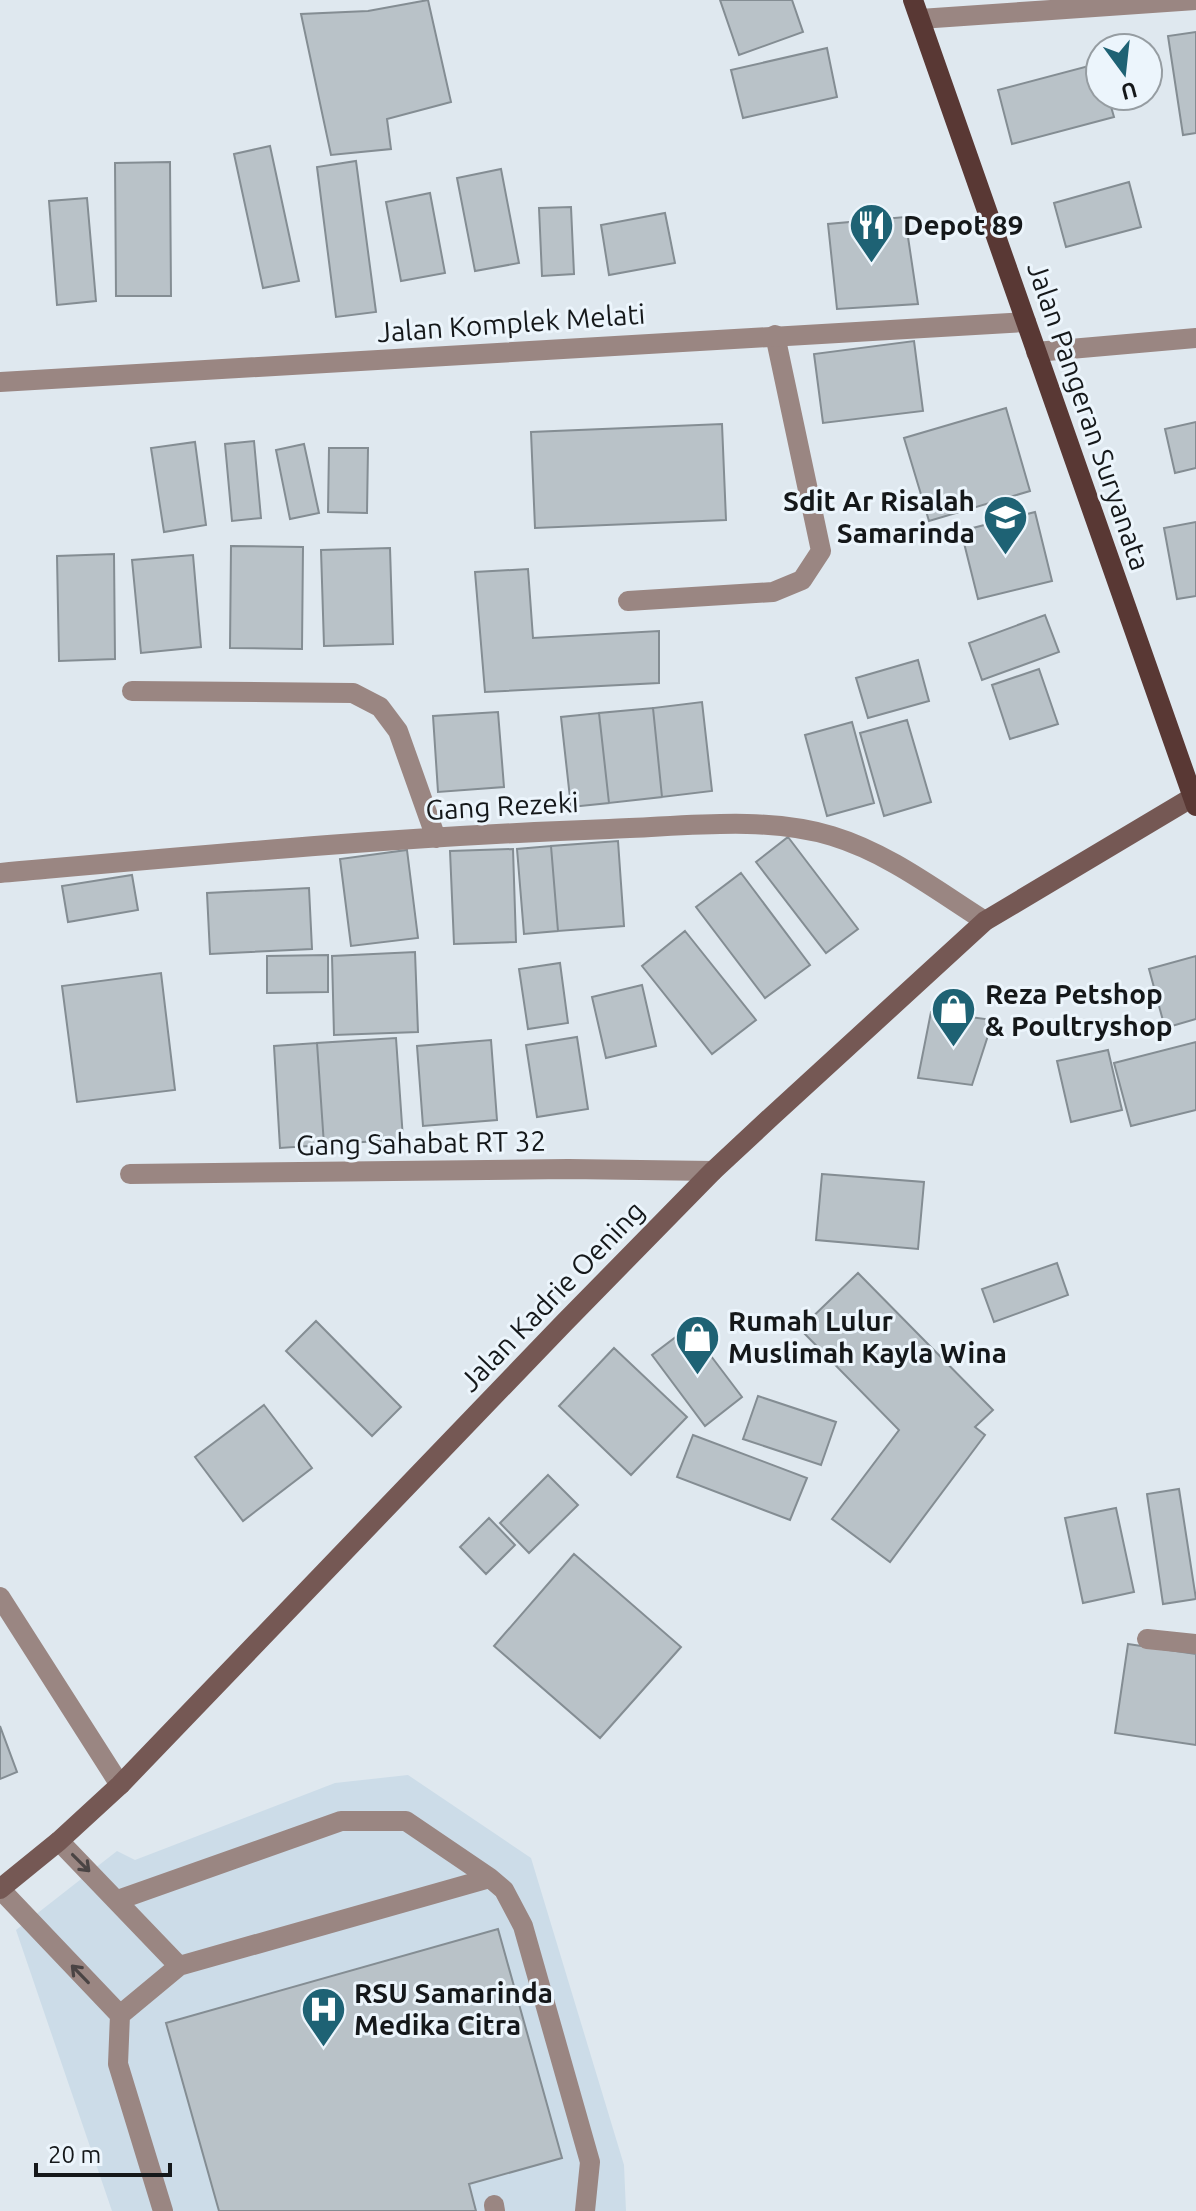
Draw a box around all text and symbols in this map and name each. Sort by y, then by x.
north arrow [1084,32,1164,112]
text: U [1119,78,1140,106]
restaurant icon: Depot 89 [848,201,896,264]
place label: Depot 89 [903,209,1023,240]
street label: Jalan Pangeran Suryanata [1022,258,1157,574]
street label: Jalan Komplek Melati [376,298,646,347]
place label: Sdit Ar Risalah Samarinda [783,485,975,548]
school or university icon: Sdit Ar Risalah Samarinda [982,493,1030,556]
street label: Gang Rezeki [425,786,579,825]
place label: Reza Petshop & Poultryshop [985,978,1173,1041]
shop icon: Reza Petshop & Poultryshop [930,986,978,1049]
street label: Gang Sahabat RT 32 [296,1125,546,1160]
street label: Jalan Kadrie Oening [453,1194,650,1397]
place label: Rumah Lulur Muslimah Kayla Wina [728,1305,1007,1368]
shop icon: Rumah Lulur Muslimah Kayla Wina [673,1313,721,1376]
one-way arrow [71,1853,90,1872]
one-way arrow [71,1965,90,1984]
place label: RSU Samarinda Medika Citra [354,1977,553,2040]
hospital icon: RSU Samarinda Medika Citra [299,1985,347,2048]
scale bar [36,2127,170,2177]
text: 20 m [48,2141,101,2168]

